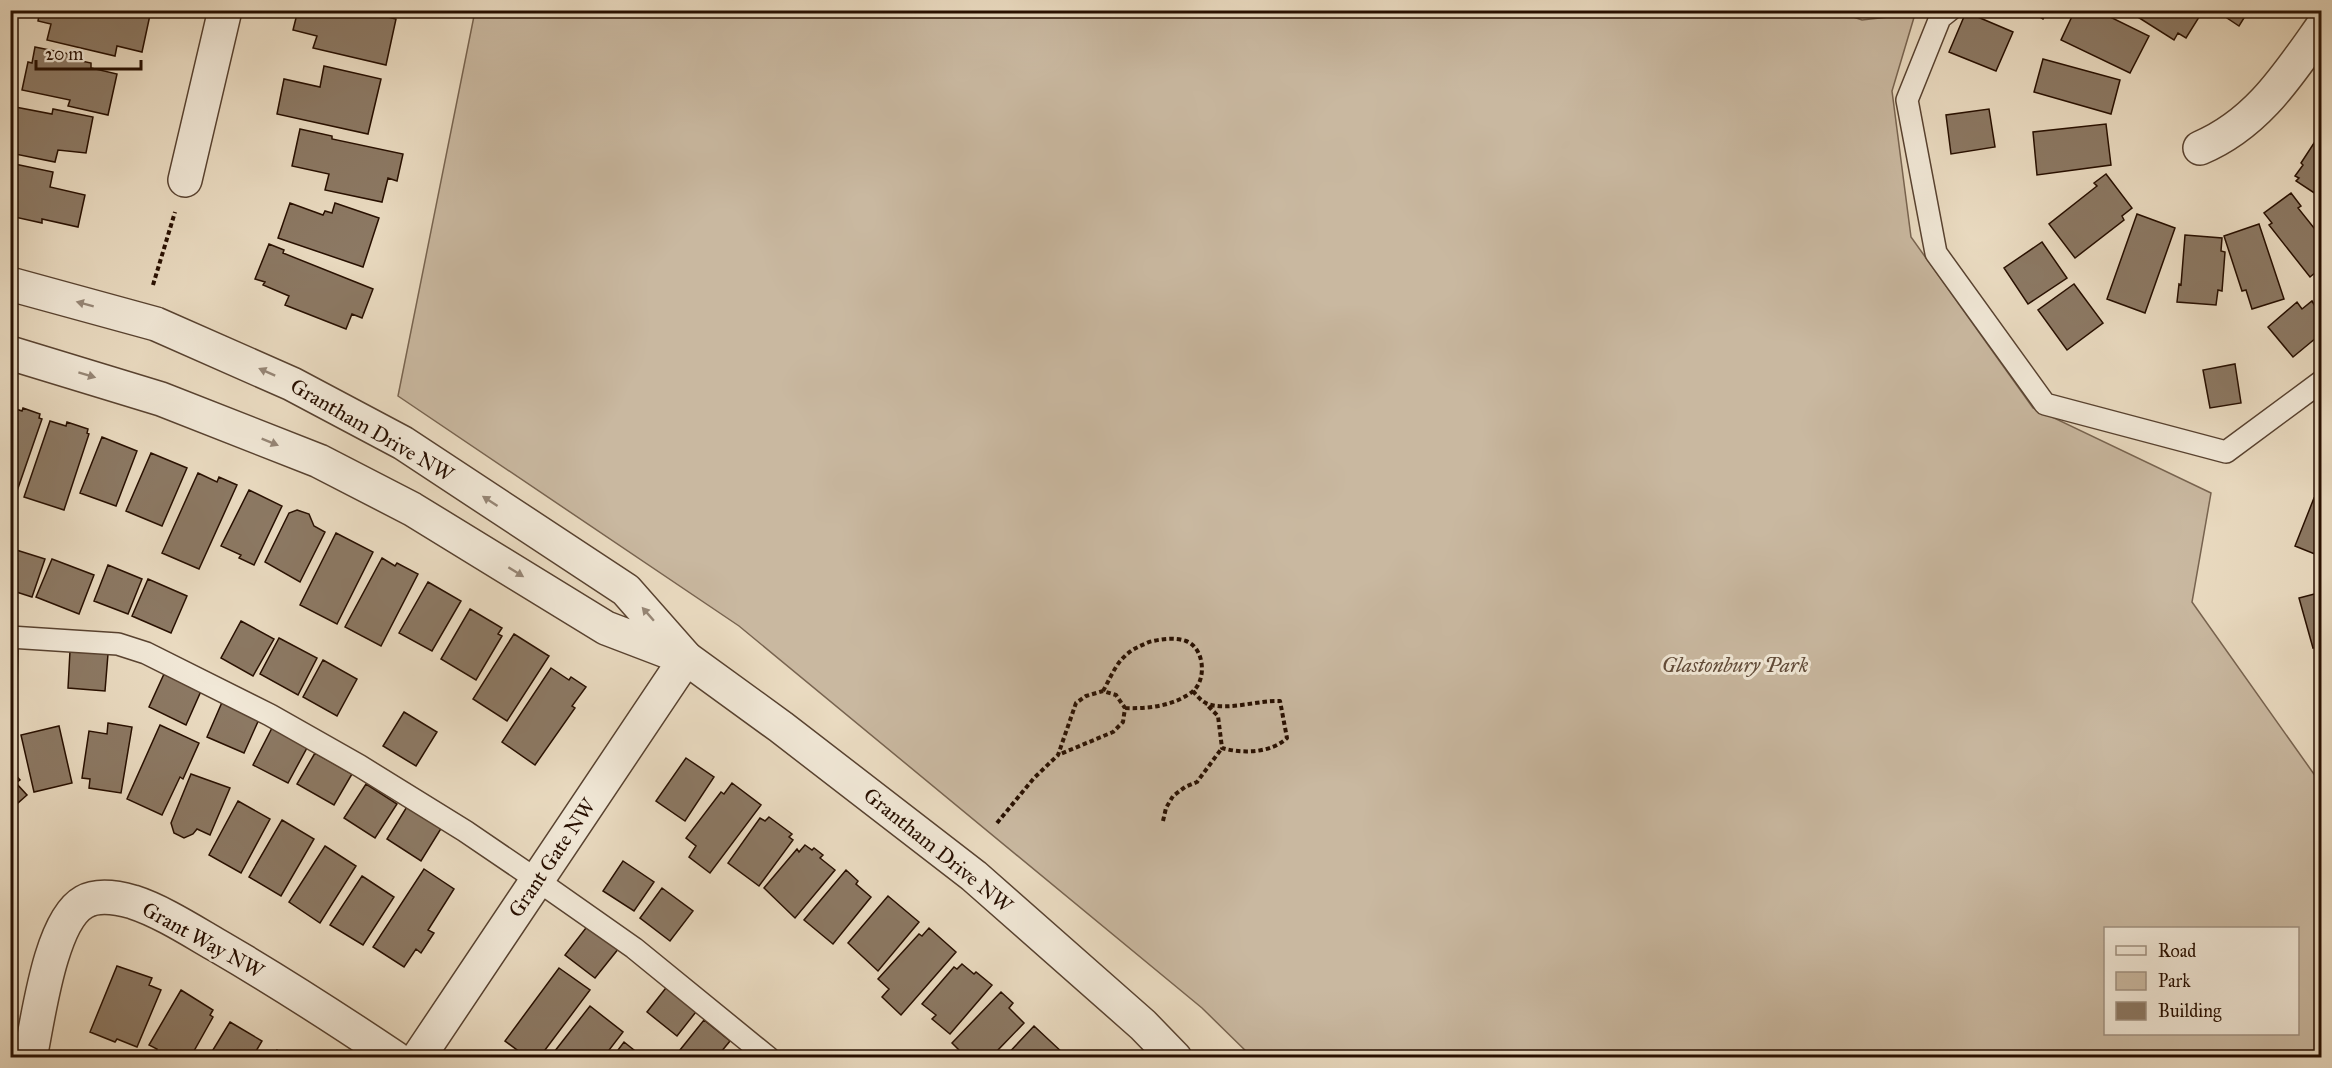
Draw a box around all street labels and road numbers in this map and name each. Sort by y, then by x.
street label: Grantham Drive NW [286,373,459,488]
street label: Grantham Drive NW [858,782,1019,919]
street label: Grant Gate NW [503,793,602,922]
street label: Grant Way NW [138,896,269,985]

